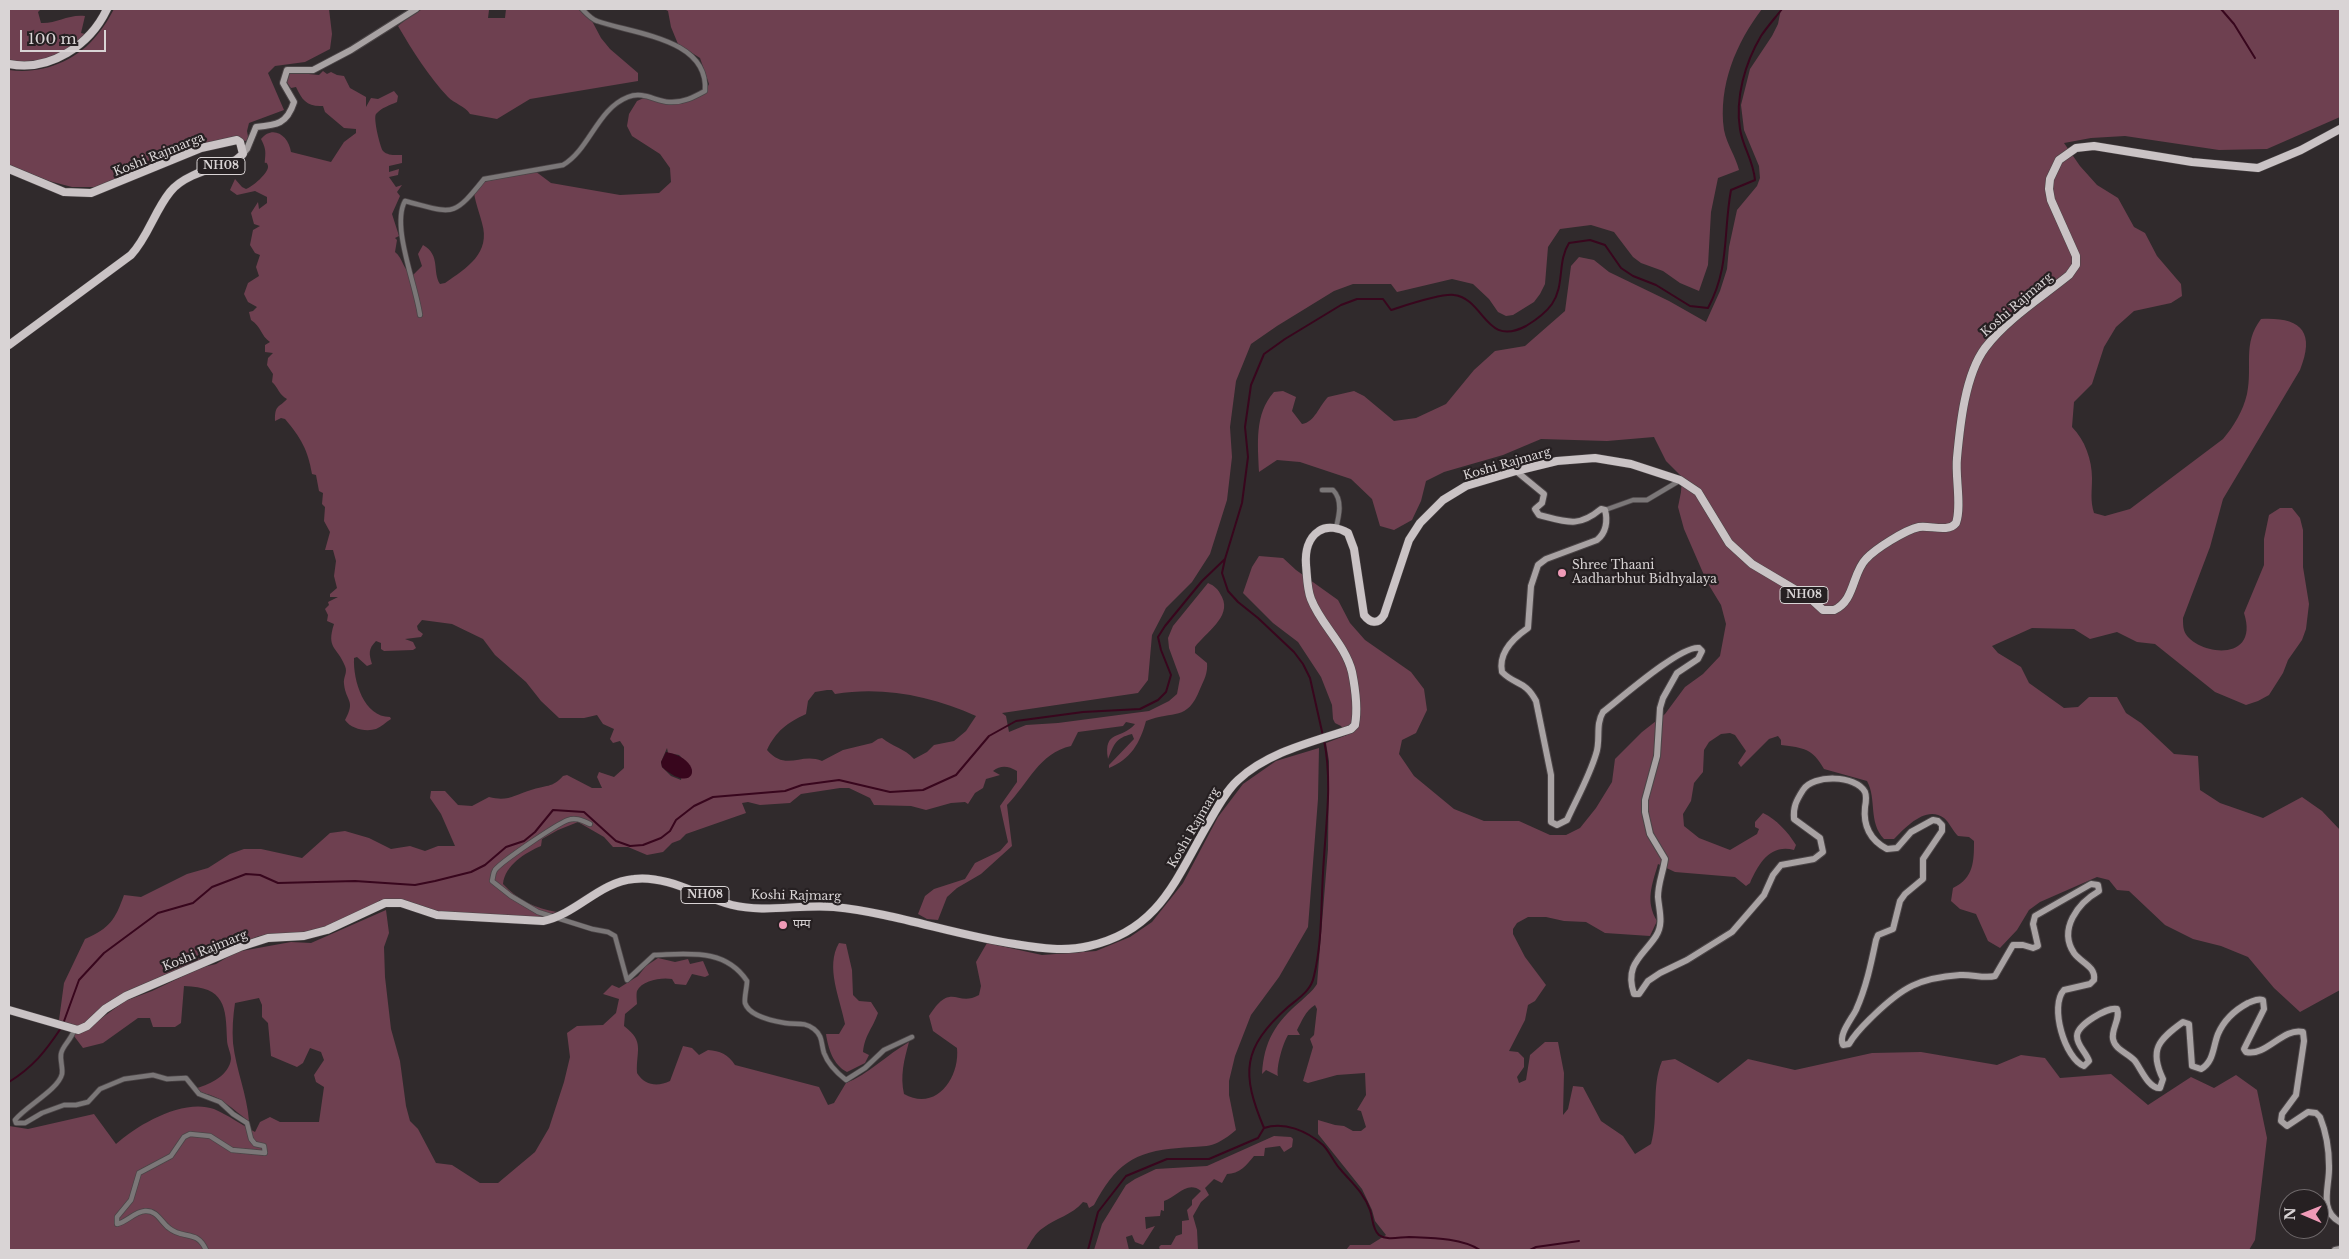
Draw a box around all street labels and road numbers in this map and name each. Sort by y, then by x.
street label: Koshi Rajmarga [111,130,207,180]
road number: NH08 [197,158,245,175]
street label: Koshi Rajmarg [1978,270,2056,340]
street label: Koshi Rajmarg [1462,445,1552,483]
road number: NH08 [1780,586,1828,604]
street label: Koshi Rajmarg [1165,785,1223,871]
road number: NH08 [681,886,729,904]
street label: Koshi Rajmarg [751,888,841,904]
street label: Koshi Rajmarg [160,927,250,975]

